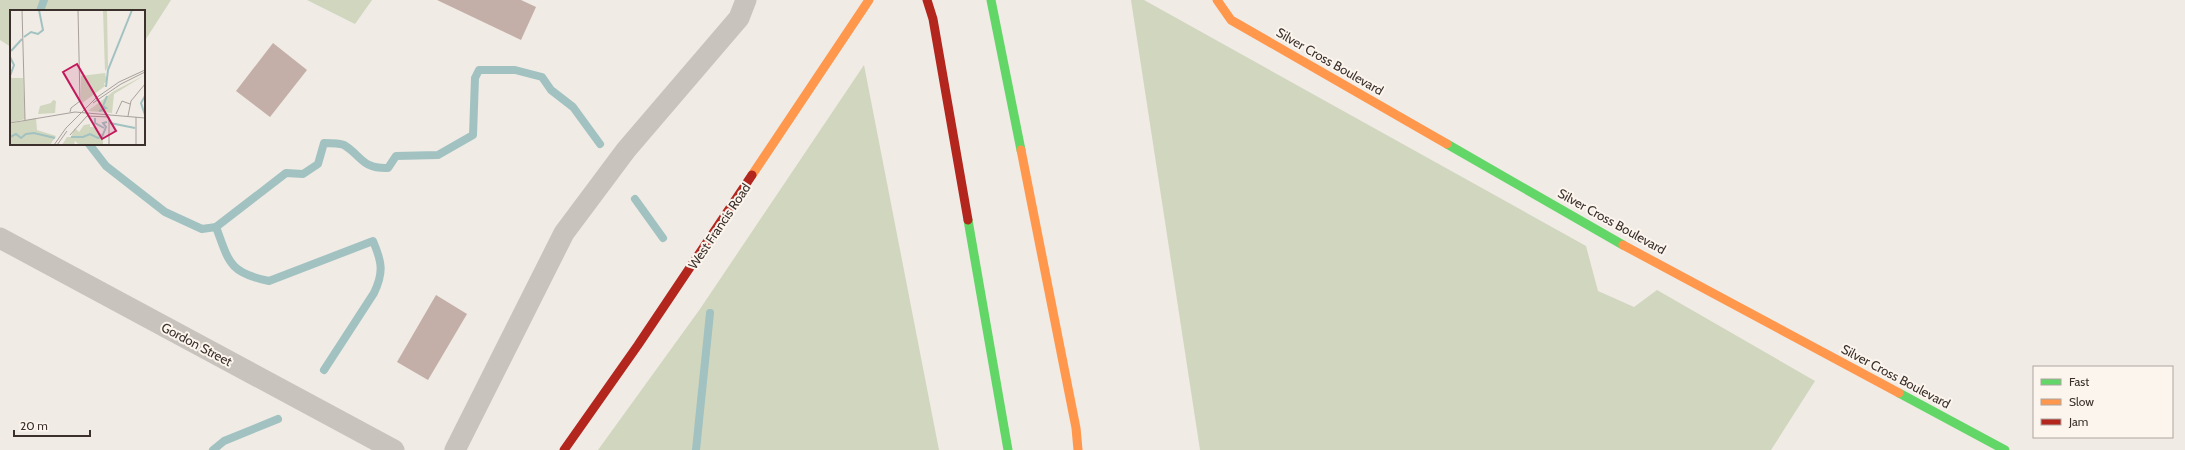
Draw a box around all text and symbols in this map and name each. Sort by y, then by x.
inset map [10,10,145,145]
street label: Silver Cross Boulevard [1274,24,1386,98]
street label: West Francis Road [684,180,754,272]
street label: Silver Cross Boulevard [1555,185,1669,257]
street label: Gordon Street [159,319,236,370]
street label: Silver Cross Boulevard [1839,341,1953,411]
legend [2033,366,2173,438]
text: Fast [2069,374,2089,389]
text: Slow [2069,394,2094,409]
scale bar [14,412,90,438]
text: Jam [2068,414,2088,429]
text: 20 m [20,418,48,433]

